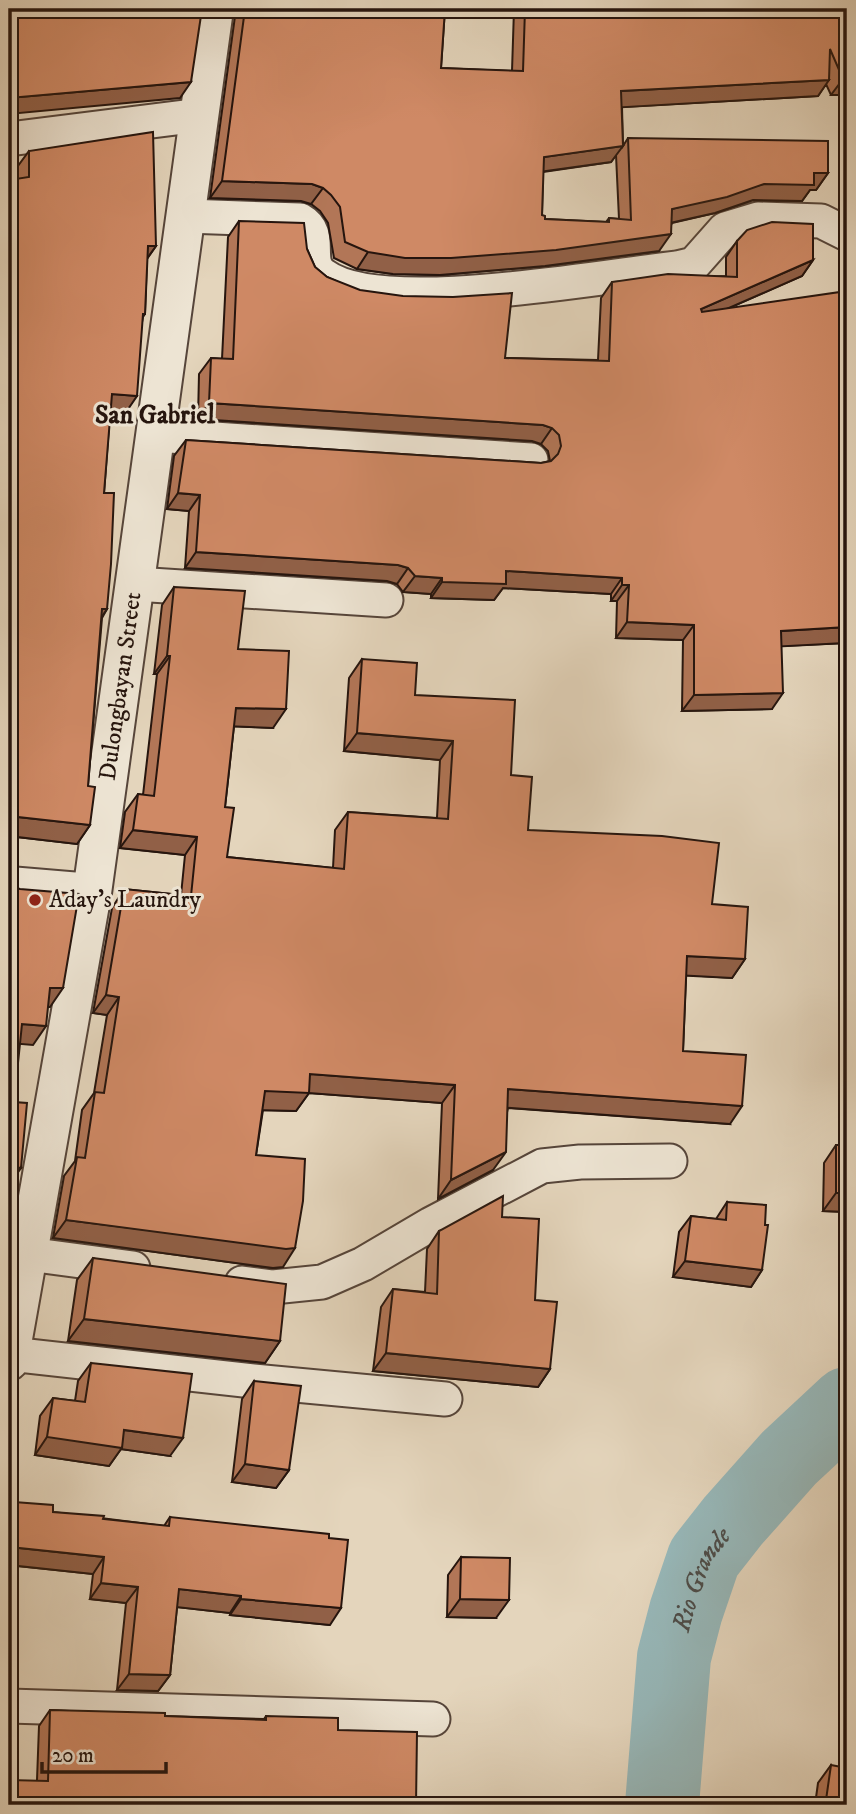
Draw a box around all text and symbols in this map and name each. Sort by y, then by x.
district label: San Gabriel [95,399,216,432]
street label: Dulongbayan Street [93,590,148,782]
place label: Aday's Laundry [49,885,201,915]
marker: Aday's Laundry [27,892,43,908]
water label: Rio Grande [665,1520,739,1636]
scale bar [42,1730,166,1774]
text: 20 m [52,1743,94,1769]

